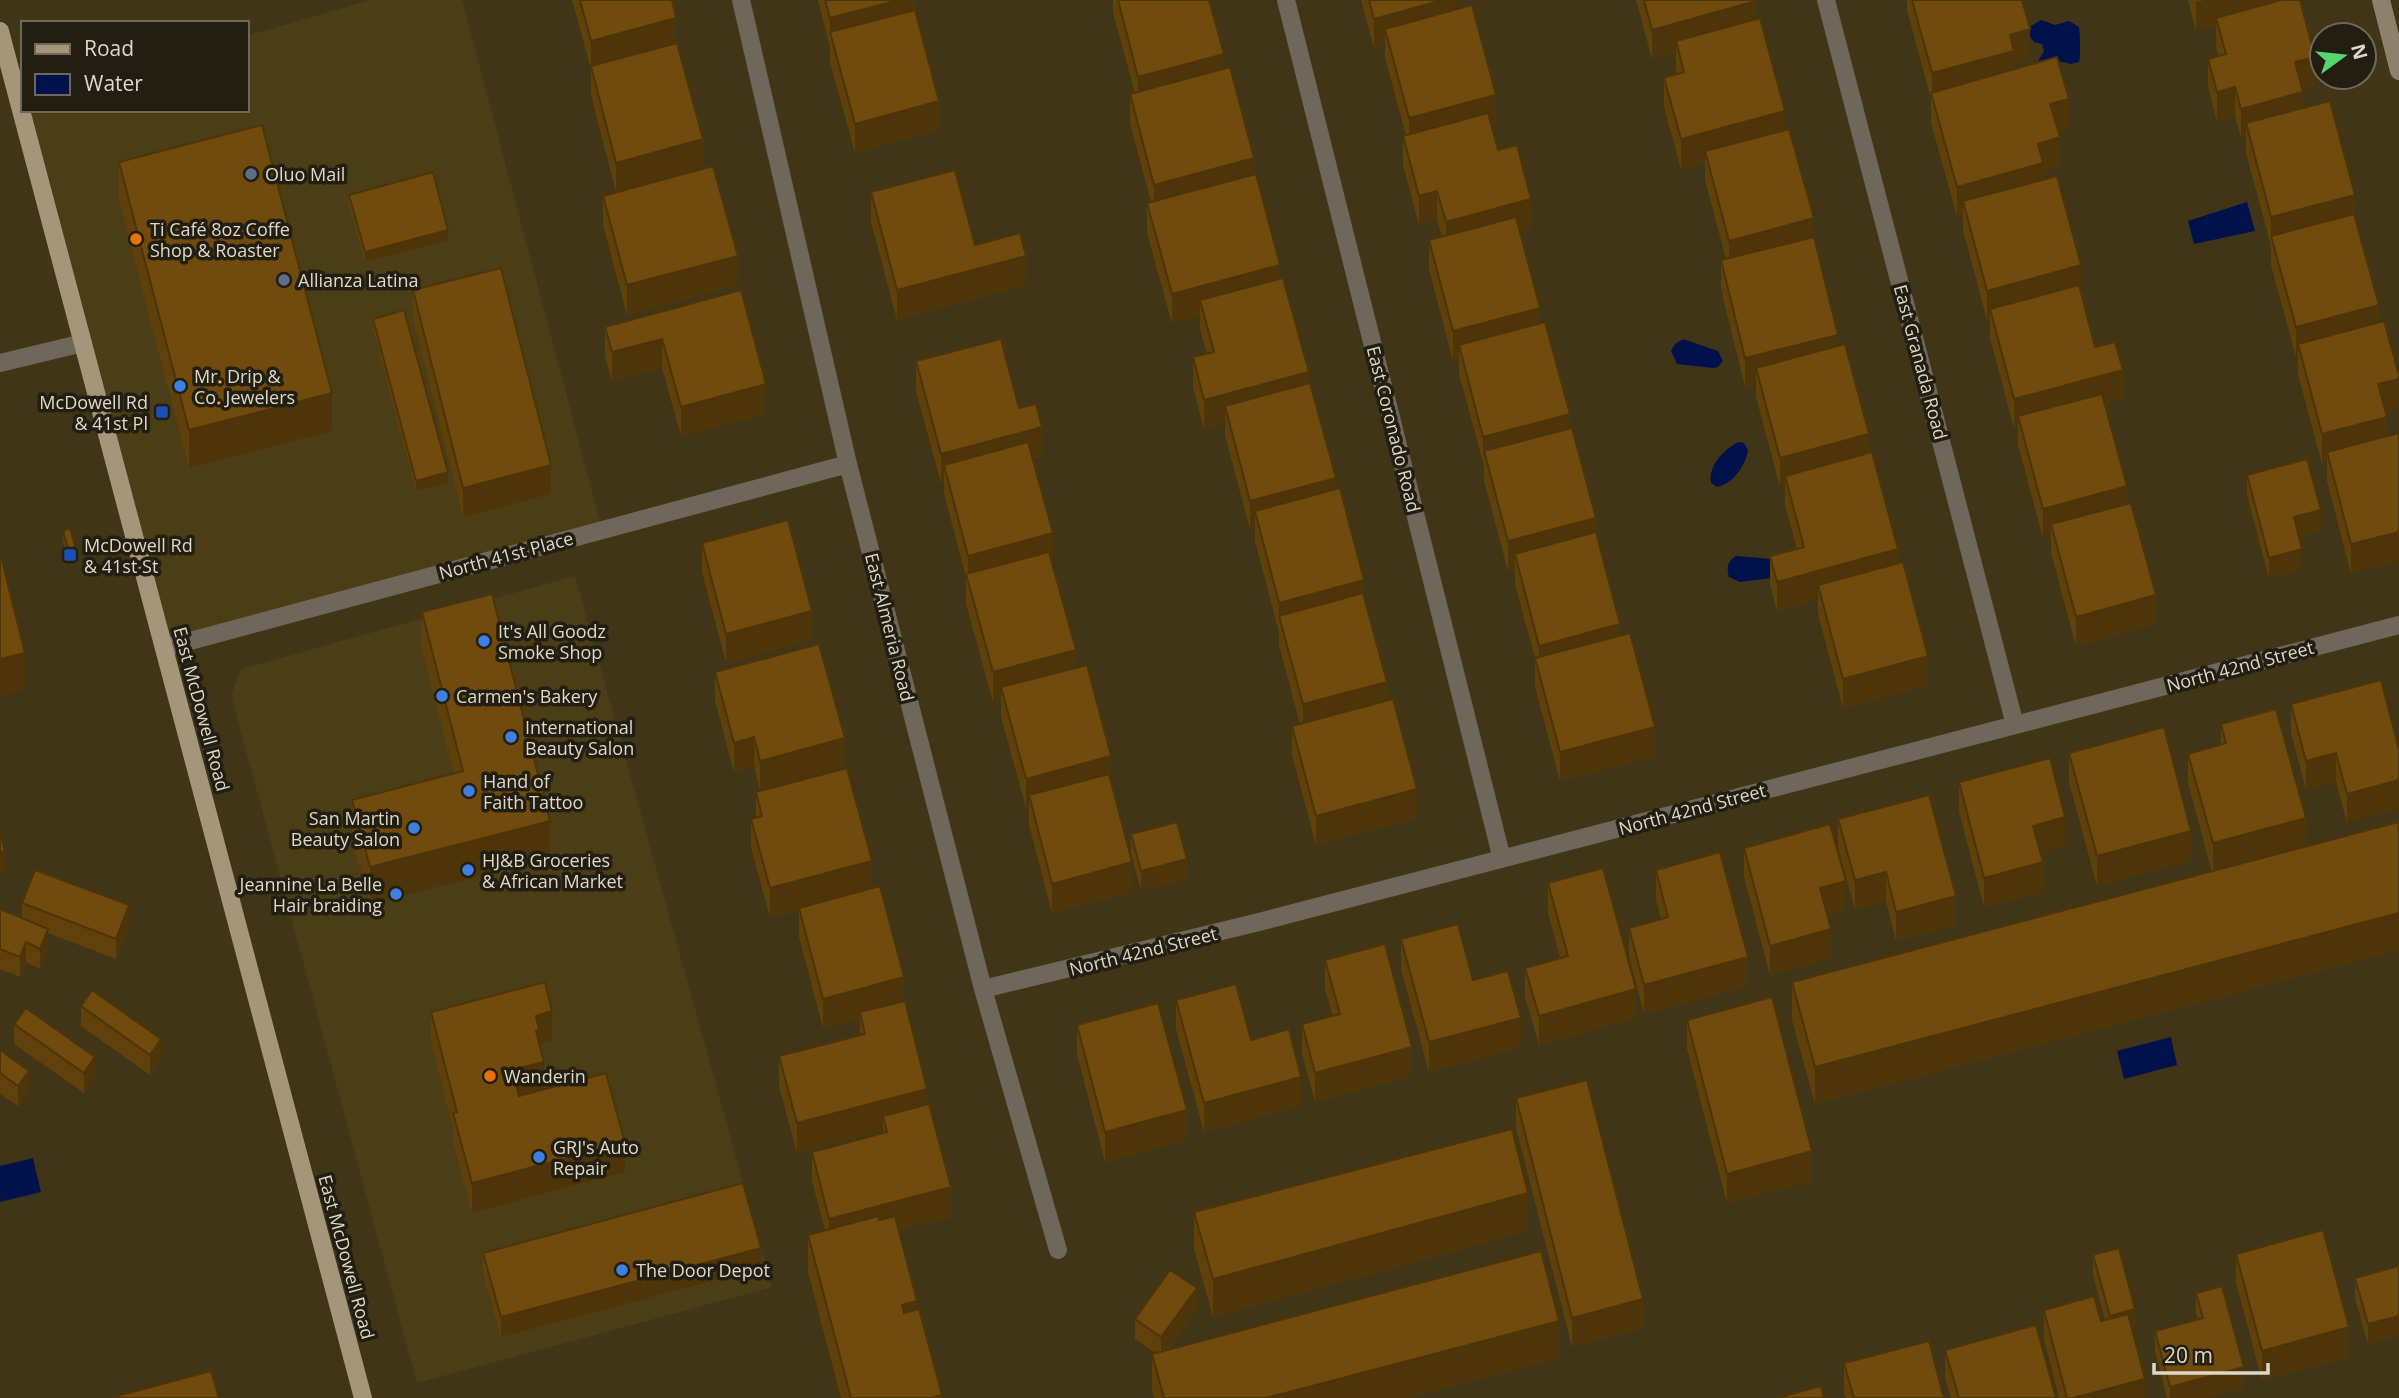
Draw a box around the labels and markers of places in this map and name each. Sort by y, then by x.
place label: Oluo Mail [265,162,345,186]
marker: Oluo Mail [243,166,259,182]
place label: Ti Café 8oz Coffe Shop & Roaster [150,217,290,262]
marker: Ti Café 8oz Coffe Shop & Roaster [128,231,144,247]
place label: Allianza Latina [298,268,419,292]
marker: Allianza Latina [276,272,292,288]
place label: Mr. Drip & Co. Jewelers [194,364,295,409]
marker: Mr. Drip & Co. Jewelers [172,378,188,394]
place label: McDowell Rd & 41st Pl [39,390,148,435]
marker: McDowell Rd & 41st Pl [154,404,170,420]
place label: McDowell Rd & 41st St [84,533,193,578]
marker: McDowell Rd & 41st St [62,547,78,563]
place label: It's All Goodz Smoke Shop [498,619,606,664]
marker: It's All Goodz Smoke Shop [476,633,492,649]
place label: Carmen's Bakery [456,684,598,708]
marker: Carmen's Bakery [434,688,450,704]
place label: International Beauty Salon [525,715,634,760]
marker: International Beauty Salon [503,729,519,745]
place label: Hand of Faith Tattoo [483,769,583,814]
marker: Hand of Faith Tattoo [461,783,477,799]
place label: San Martin Beauty Salon [291,806,400,851]
marker: San Martin Beauty Salon [406,820,422,836]
place label: HJ&B Groceries & African Market [482,848,623,893]
marker: HJ&B Groceries & African Market [460,862,476,878]
place label: Jeannine La Belle Hair braiding [238,872,382,917]
marker: Jeannine La Belle Hair braiding [388,886,404,902]
place label: Wanderin [504,1064,586,1088]
marker: Wanderin [482,1068,498,1084]
place label: GRJ's Auto Repair [553,1135,639,1180]
marker: GRJ's Auto Repair [531,1149,547,1165]
place label: The Door Depot [636,1258,770,1282]
marker: The Door Depot [614,1262,630,1278]

